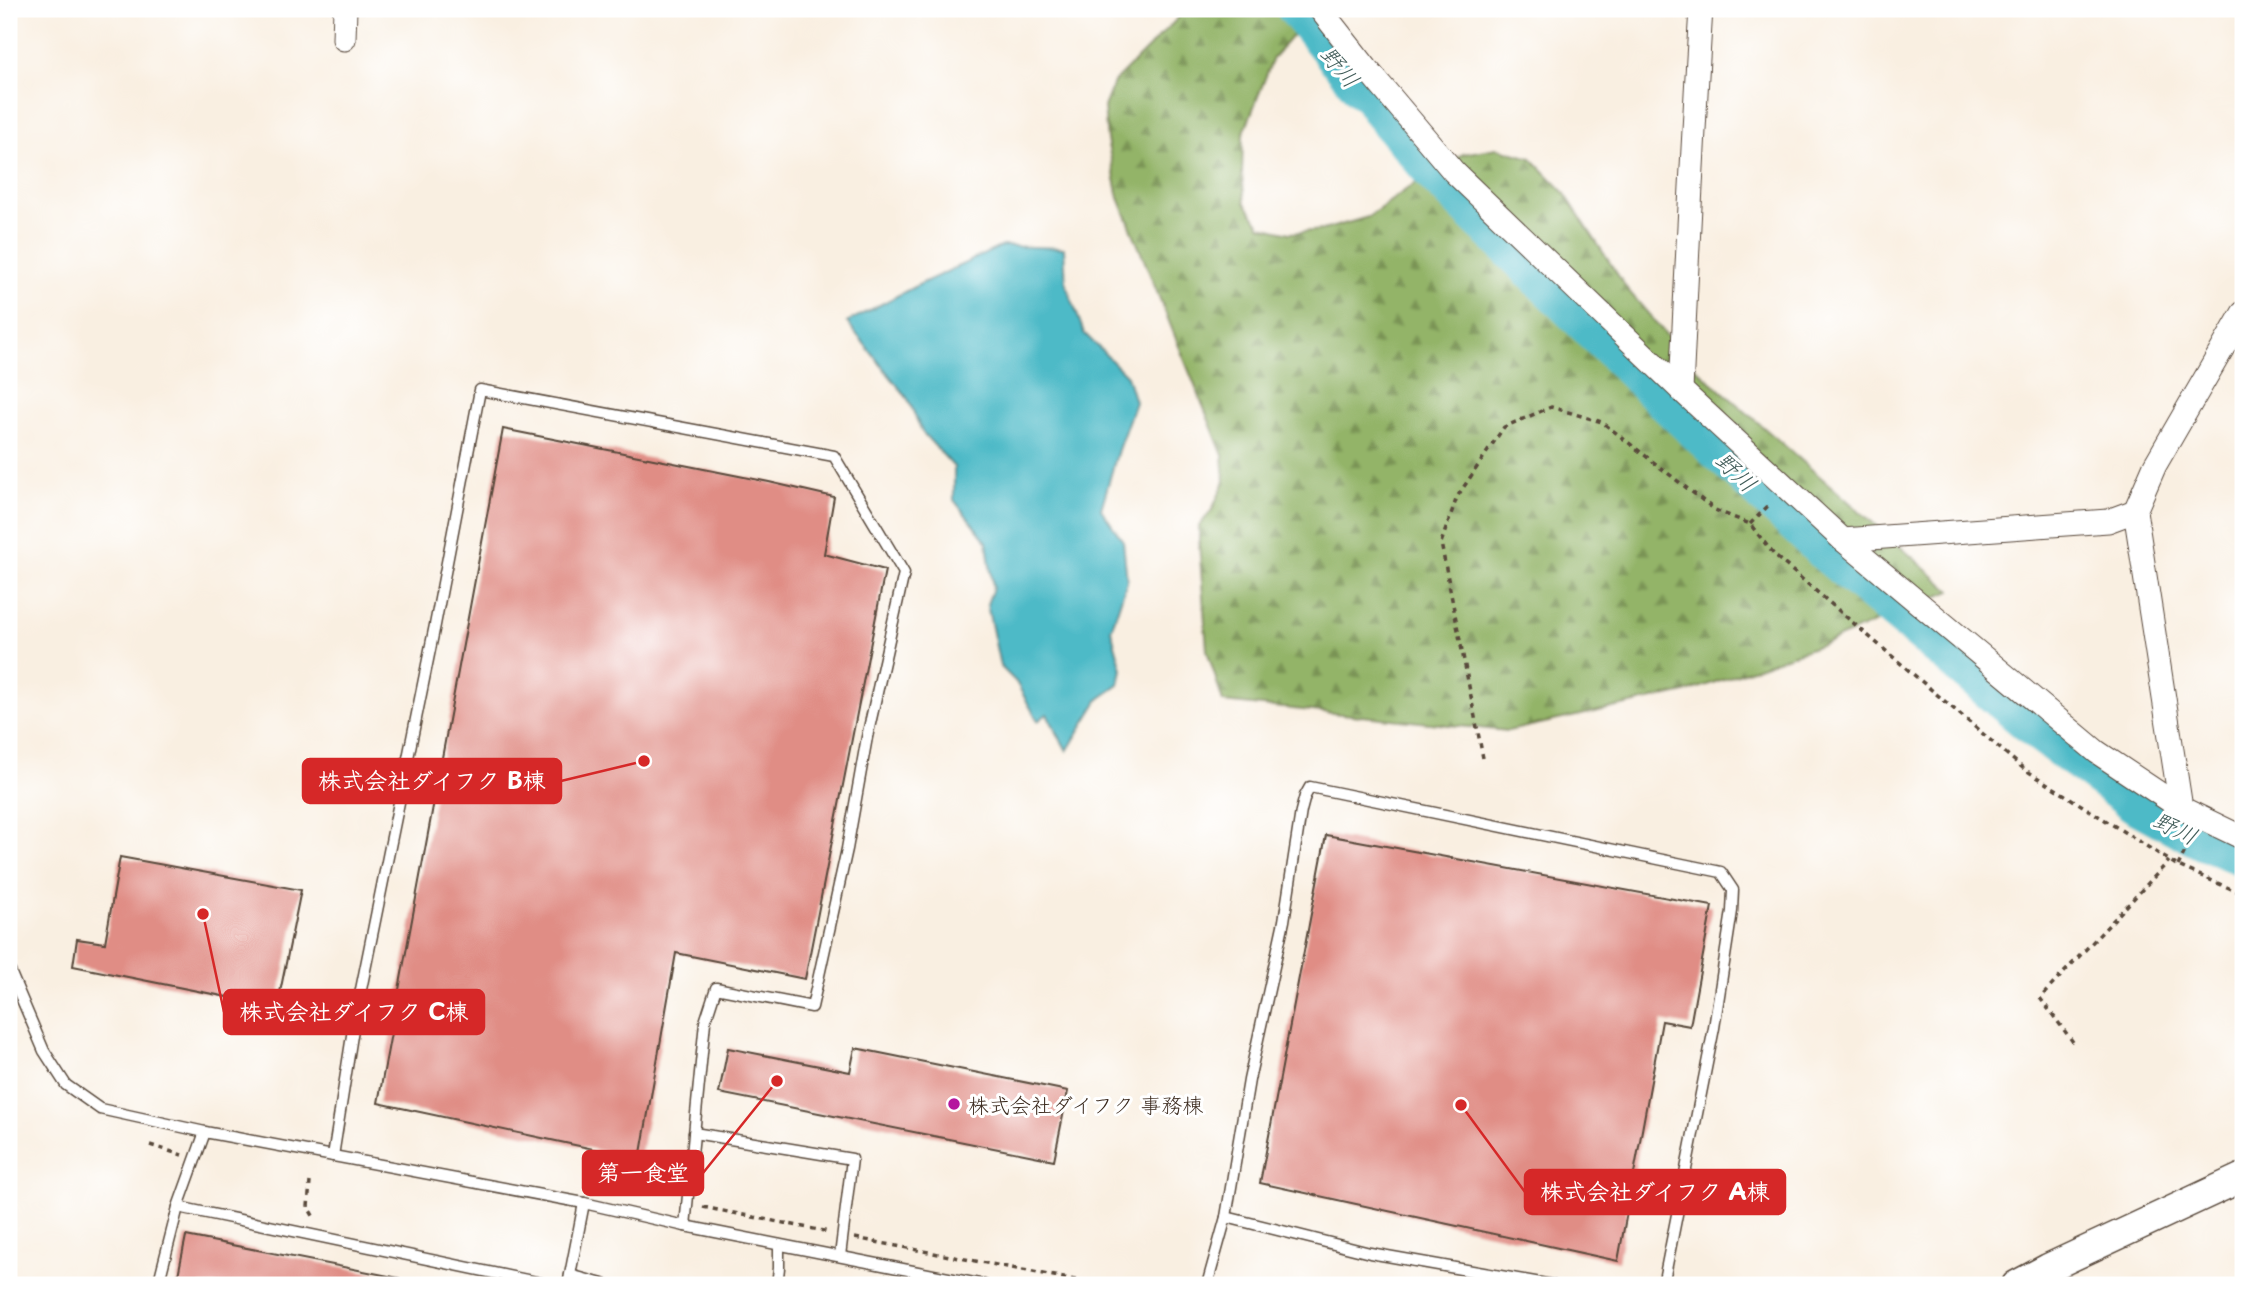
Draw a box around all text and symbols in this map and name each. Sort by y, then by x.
water label: 野川 [1313,37,1369,95]
water label: 野川 [1708,442,1766,500]
callout: 株式会社ダイフク B棟 [303,759,561,803]
text: 株式会社ダイフク B棟 [318,762,546,797]
water label: 野川 [2148,801,2204,853]
callout: 株式会社ダイフク C棟 [224,990,484,1034]
text: 株式会社ダイフク C棟 [240,993,468,1028]
place label: 株式会社ダイフク 事務棟 [968,1088,1203,1120]
marker: 株式会社ダイフク 事務棟 [946,1096,962,1112]
callout: 第一食堂 [583,1151,703,1195]
text: 第一食堂 [597,1154,689,1189]
callout: 株式会社ダイフク A棟 [1525,1170,1785,1214]
text: 株式会社ダイフク A棟 [1540,1173,1770,1208]

